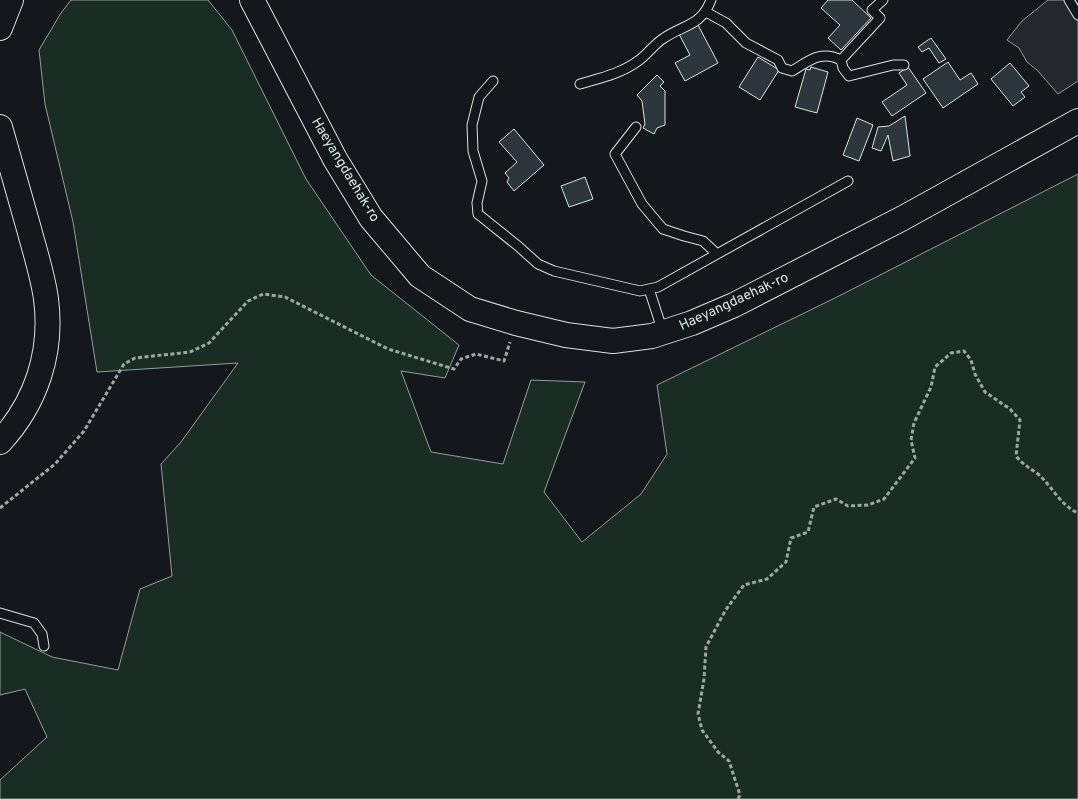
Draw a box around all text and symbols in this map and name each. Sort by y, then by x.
street label: Haeyangdaehak-ro [307,115,383,225]
street label: Haeyangdaehak-ro [677,269,792,335]

